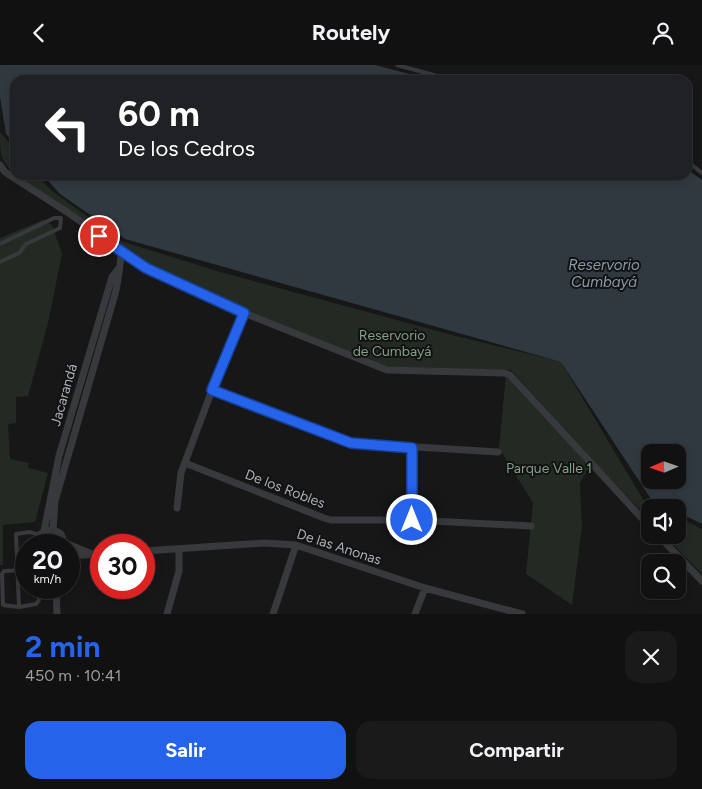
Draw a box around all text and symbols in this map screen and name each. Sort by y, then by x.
icon: back [25,19,53,47]
text: Routely [312,19,390,46]
icon: person [649,19,677,47]
text: 60 m [118,93,200,135]
icon: left [35,95,100,160]
text: De los Cedros [118,135,255,162]
pin [78,215,120,257]
icon: arrive [85,222,113,250]
water label: Reservorio Cumbayá [568,256,640,291]
park label: Reservorio de Cumbayá [353,327,431,360]
street label: Jacarandá [47,362,81,428]
north arrow [641,444,686,489]
map controls [641,444,686,599]
park label: Parque Valle 1 [506,460,592,477]
street label: De los Robles [243,466,327,512]
position arrow [385,493,437,545]
button: sound [641,499,686,544]
street label: De las Anonas [295,525,383,569]
speed limit sign: 30 [90,534,155,599]
text: 20 [32,545,63,575]
button: search [641,554,686,599]
text: km/h [34,572,61,586]
text: 2 min [25,628,101,665]
button: close [625,631,677,683]
text: 450 m · 10:41 [25,666,121,685]
button: Salir [25,721,346,779]
button: Compartir [356,721,677,779]

